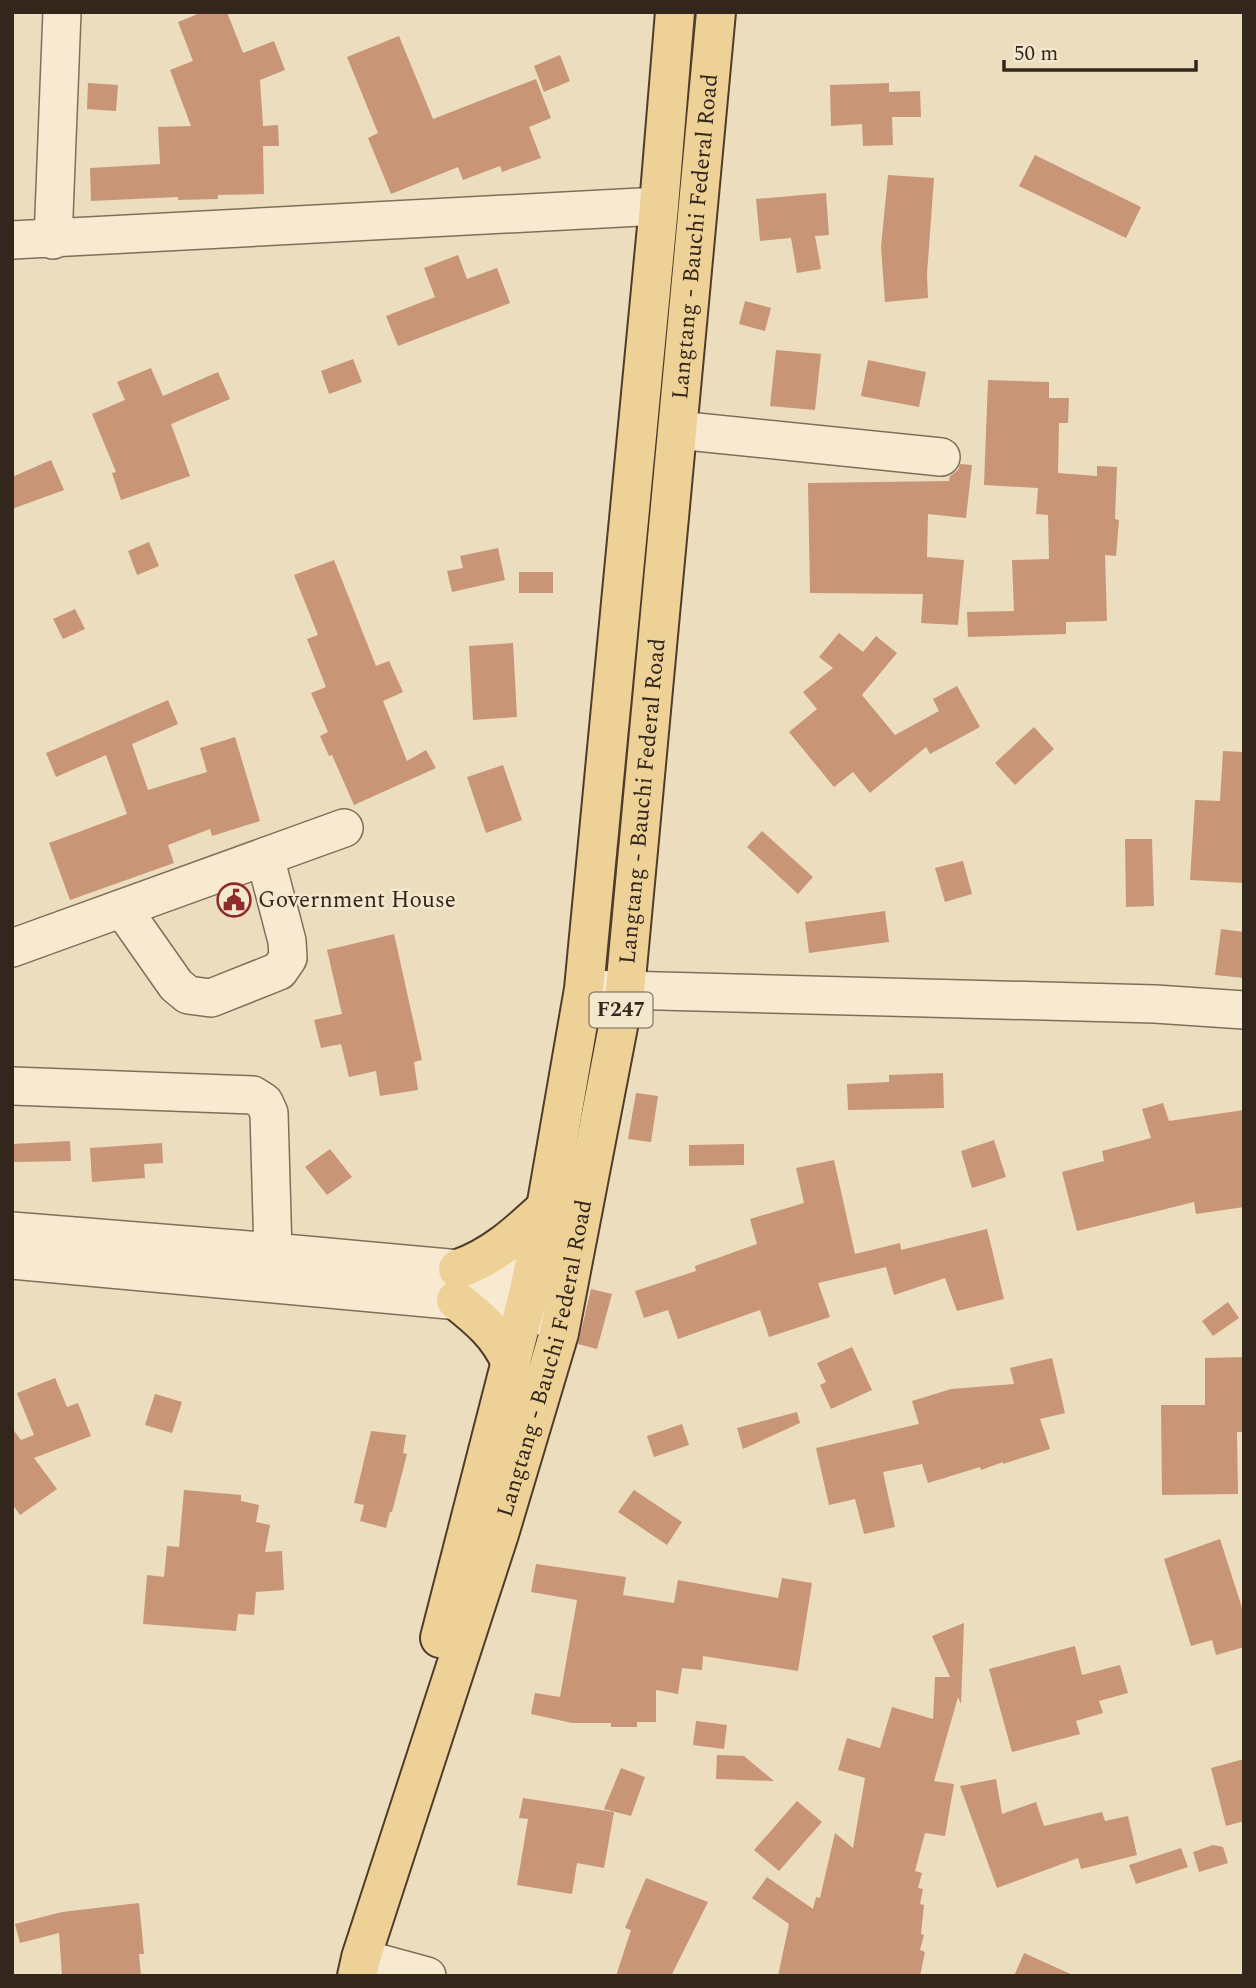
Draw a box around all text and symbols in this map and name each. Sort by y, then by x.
scale bar [1004,28,1196,72]
text: 50 m [1014,38,1058,70]
street label: Langtang - Bauchi Federal Road [663,72,728,401]
street label: Langtang - Bauchi Federal Road [610,637,675,966]
public building icon: Government House [215,881,253,919]
place label: Government House [258,883,456,918]
road number: F247 [590,992,652,1028]
street label: Langtang - Bauchi Federal Road [487,1197,602,1522]

